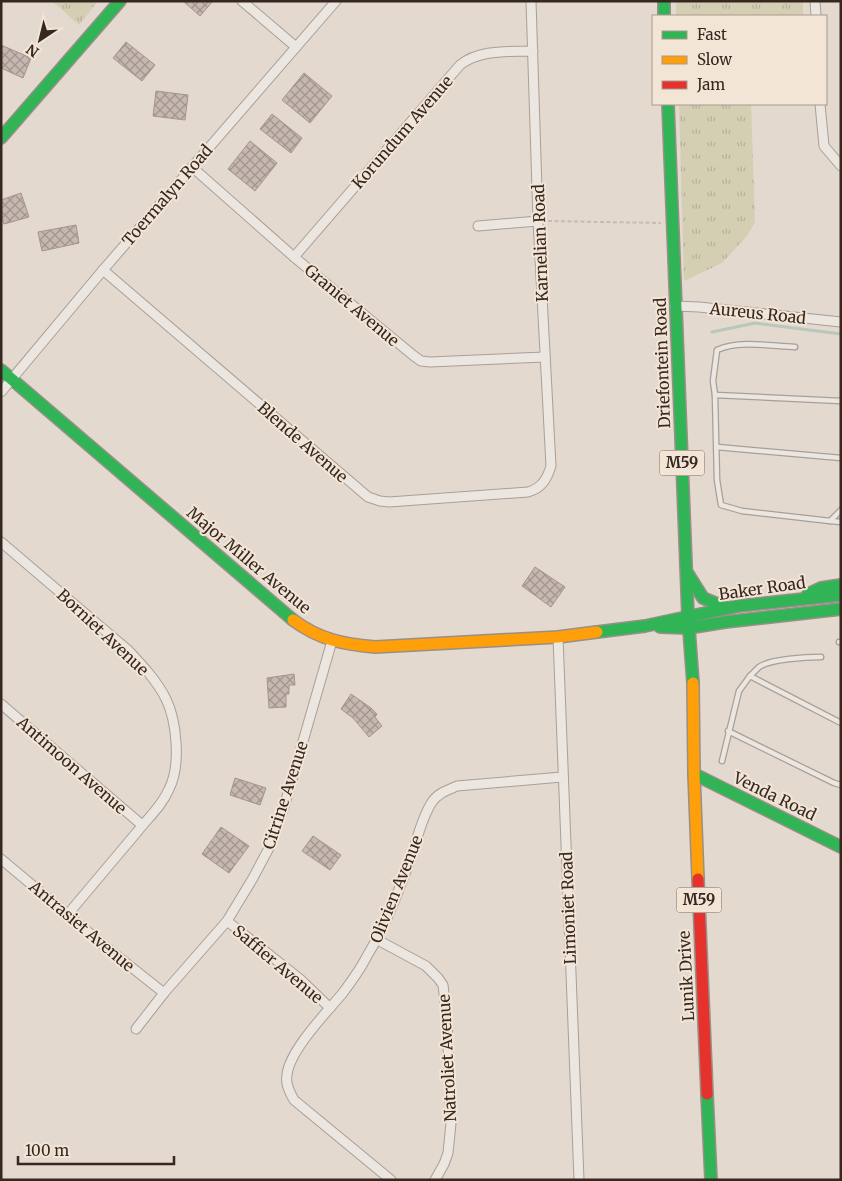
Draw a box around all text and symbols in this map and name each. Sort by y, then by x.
north arrow [15,15,65,65]
legend [652,15,827,105]
text: Fast [697,25,727,44]
text: N [23,40,42,61]
text: Slow [697,50,732,69]
street label: Korundum Avenue [347,71,457,193]
text: Jam [696,75,725,94]
street label: Toermalyn Road [118,140,217,250]
street label: Karnelian Road [528,183,552,302]
street label: Graniet Avenue [301,260,403,350]
street label: Driefontein Road [650,297,674,429]
street label: Aureus Road [708,298,807,328]
street label: Blende Avenue [254,398,352,486]
road number: M59 [660,450,704,476]
street label: Major Miller Avenue [183,502,315,618]
street label: Baker Road [717,572,807,604]
street label: Borniet Avenue [53,584,153,680]
street label: Antimoon Avenue [12,711,131,818]
street label: Citrine Avenue [258,738,312,852]
street label: Venda Road [729,767,820,825]
street label: Olivien Avenue [365,832,427,946]
street label: Limoniet Road [556,851,580,965]
street label: Antrasiet Avenue [25,876,139,976]
road number: M59 [676,888,722,912]
street label: Saffier Avenue [229,920,327,1008]
street label: Lunik Drive [674,930,698,1022]
street label: Natroliet Avenue [434,994,460,1122]
scale bar [18,1134,174,1166]
text: 100 m [25,1141,69,1160]

